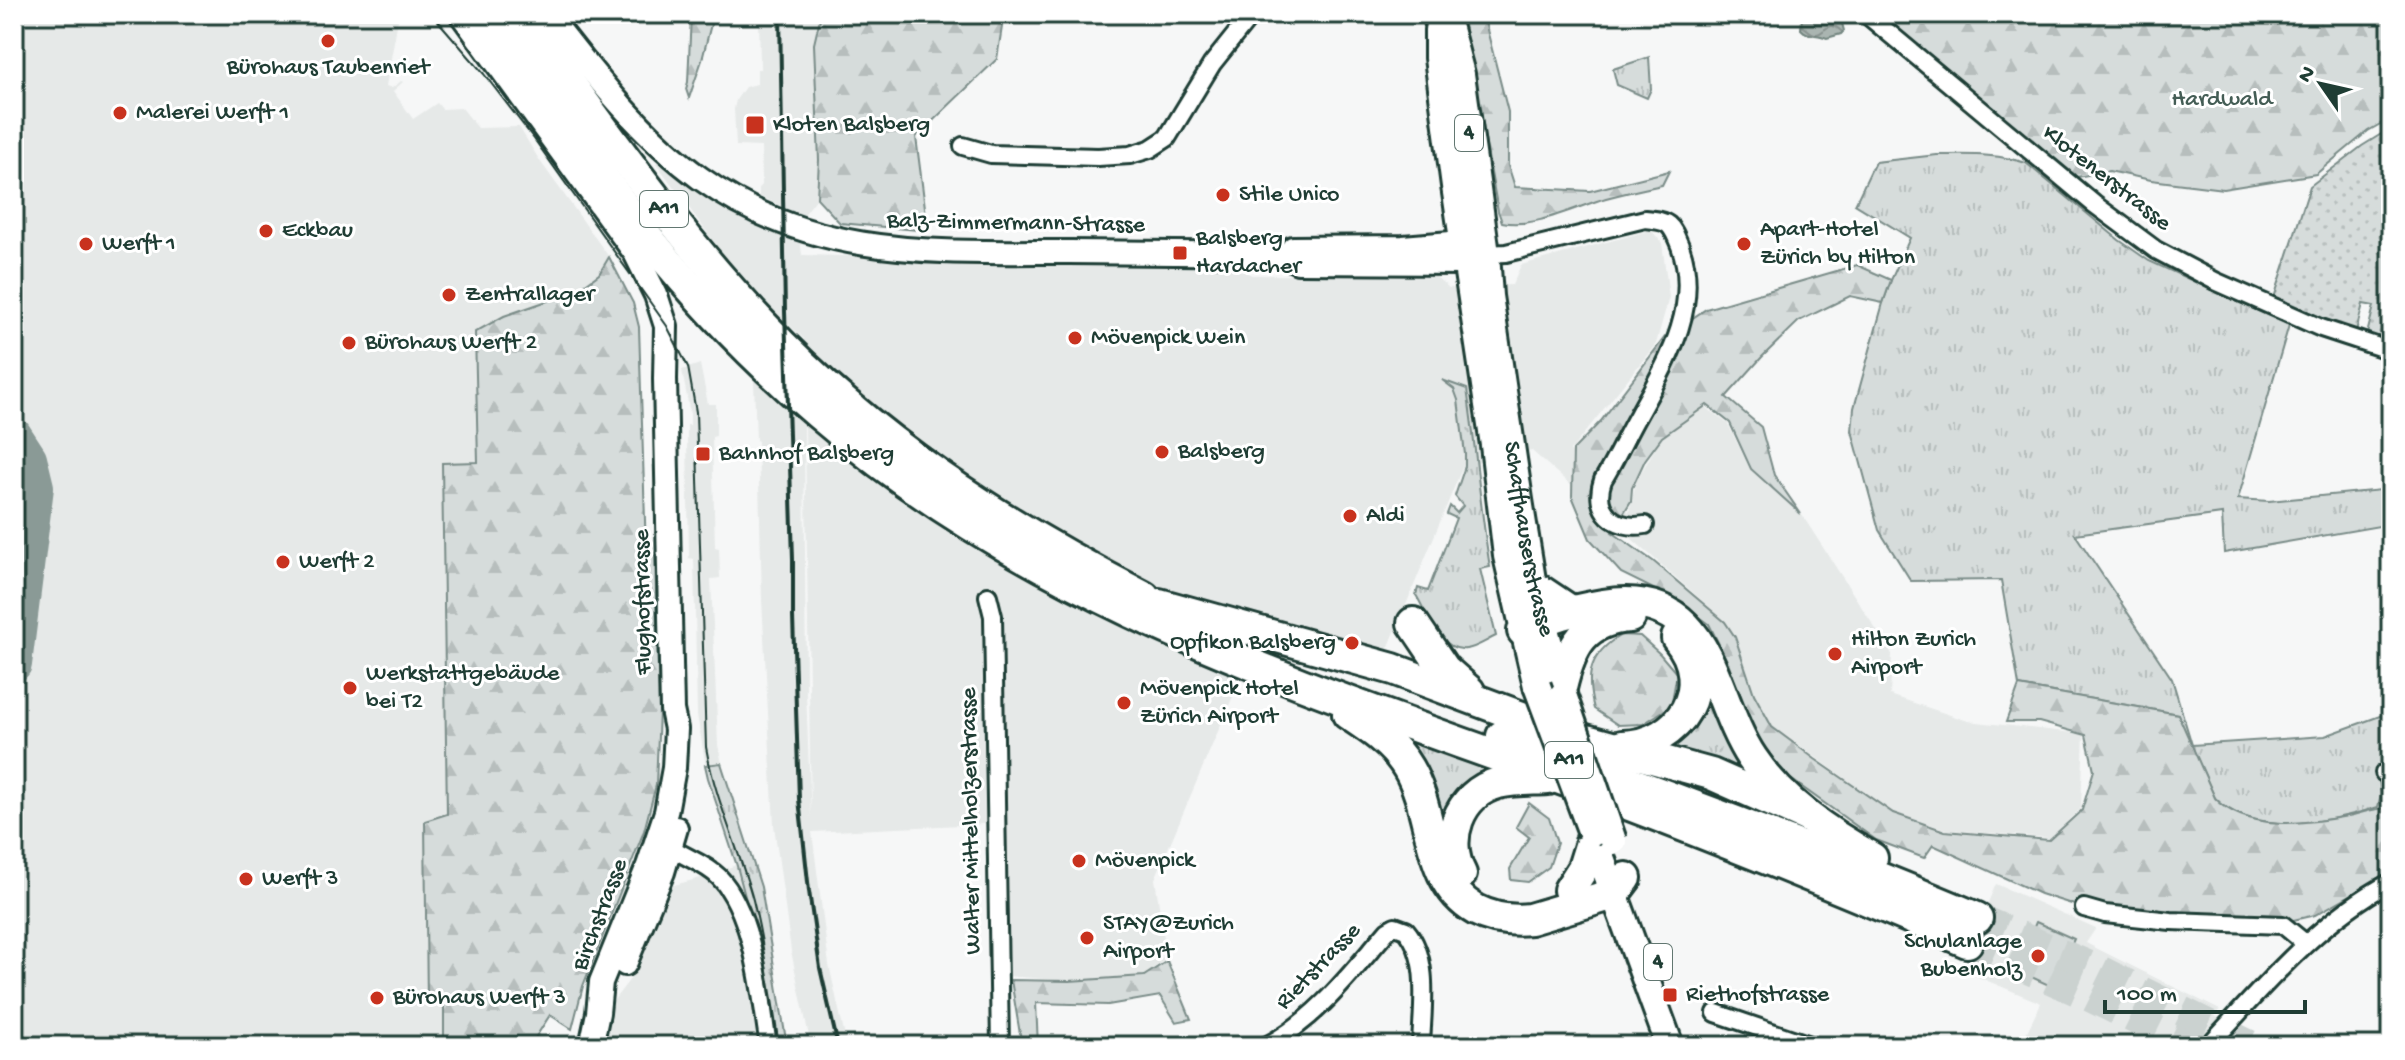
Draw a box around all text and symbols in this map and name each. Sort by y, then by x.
marker: Bürohaus Taubenriet [319,32,337,50]
north arrow [2281,44,2361,124]
place label: Bürohaus Taubenriet [226,54,432,83]
text: N [2293,62,2323,88]
park label: Hardwald [2172,86,2274,115]
place label: Malerei Werft 1 [136,99,289,128]
marker: Malerei Werft 1 [111,104,129,122]
place label: Kloten Balsberg [773,111,930,140]
marker: Kloten Balsberg [744,114,766,136]
road number: 4 [1455,115,1483,151]
street label: Klotenerstrasse [2036,120,2177,239]
place label: Stile Unico [1239,181,1340,210]
marker: Stile Unico [1214,186,1232,204]
road number: A11 [640,191,688,227]
street label: Balz-Zimmermann-Strasse [886,207,1146,241]
place label: Apart-Hotel Zürich by Hilton [1760,216,1916,273]
place label: Eckbau [282,217,353,246]
marker: Eckbau [257,222,275,240]
place label: Balsberg Hardacher [1195,225,1303,282]
place label: Werft 1 [102,230,176,259]
marker: Werft 1 [77,235,95,253]
marker: Apart-Hotel Zürich by Hilton [1735,235,1753,253]
marker: Balsberg Hardacher [1171,244,1189,262]
place label: Zentrallager [465,281,597,310]
marker: Zentrallager [440,286,458,304]
place label: Mövenpick Wein [1091,324,1246,353]
place label: Bürohaus Werft 2 [364,329,538,358]
marker: Mövenpick Wein [1066,329,1084,347]
marker: Bürohaus Werft 2 [340,334,358,352]
place label: Balsberg [1177,438,1265,467]
street label: Schaffhauserstrasse [1496,439,1561,640]
place label: Bahnhof Balsberg [718,440,894,469]
marker: Balsberg [1153,443,1171,461]
marker: Bahnhof Balsberg [694,445,712,463]
place label: Aldi [1366,502,1405,531]
marker: Aldi [1341,507,1359,525]
street label: Flughofstrasse [628,528,660,676]
place label: Werft 2 [299,548,375,577]
marker: Werft 2 [274,553,292,571]
place label: Hilton Zurich Airport [1851,626,1976,683]
place label: Opfikon Balsberg [1170,629,1336,658]
marker: Opfikon Balsberg [1343,634,1361,652]
marker: Hilton Zurich Airport [1826,645,1844,663]
place label: Werkstattgebäude bei T2 [366,660,560,717]
place label: Mövenpick Hotel Zürich Airport [1140,675,1299,732]
marker: Werkstattgebäude bei T2 [341,679,359,697]
street label: Walter Mittelholzerstrasse [955,687,989,955]
marker: Mövenpick Hotel Zürich Airport [1115,694,1133,712]
road number: A11 [1545,742,1593,778]
place label: Mövenpick [1095,847,1197,876]
marker: Mövenpick [1070,852,1088,870]
street label: Birchstrasse [566,854,636,976]
place label: Werft 3 [262,865,339,894]
marker: Werft 3 [237,870,255,888]
place label: STAY@Zurich Airport [1103,910,1234,967]
street label: Rietstrasse [1270,917,1368,1017]
place label: Schulanlage Bubenholz [1904,928,2023,985]
marker: STAY@Zurich Airport [1078,929,1096,947]
road number: 4 [1644,944,1672,980]
marker: Schulanlage Bubenholz [2029,947,2047,965]
scale bar [2105,964,2305,1014]
place label: Riethofstrasse [1686,981,1830,1010]
text: 100 m [2116,981,2177,1010]
place label: Bürohaus Werft 3 [392,984,566,1013]
marker: Riethofstrasse [1661,986,1679,1004]
marker: Bürohaus Werft 3 [368,989,386,1007]

